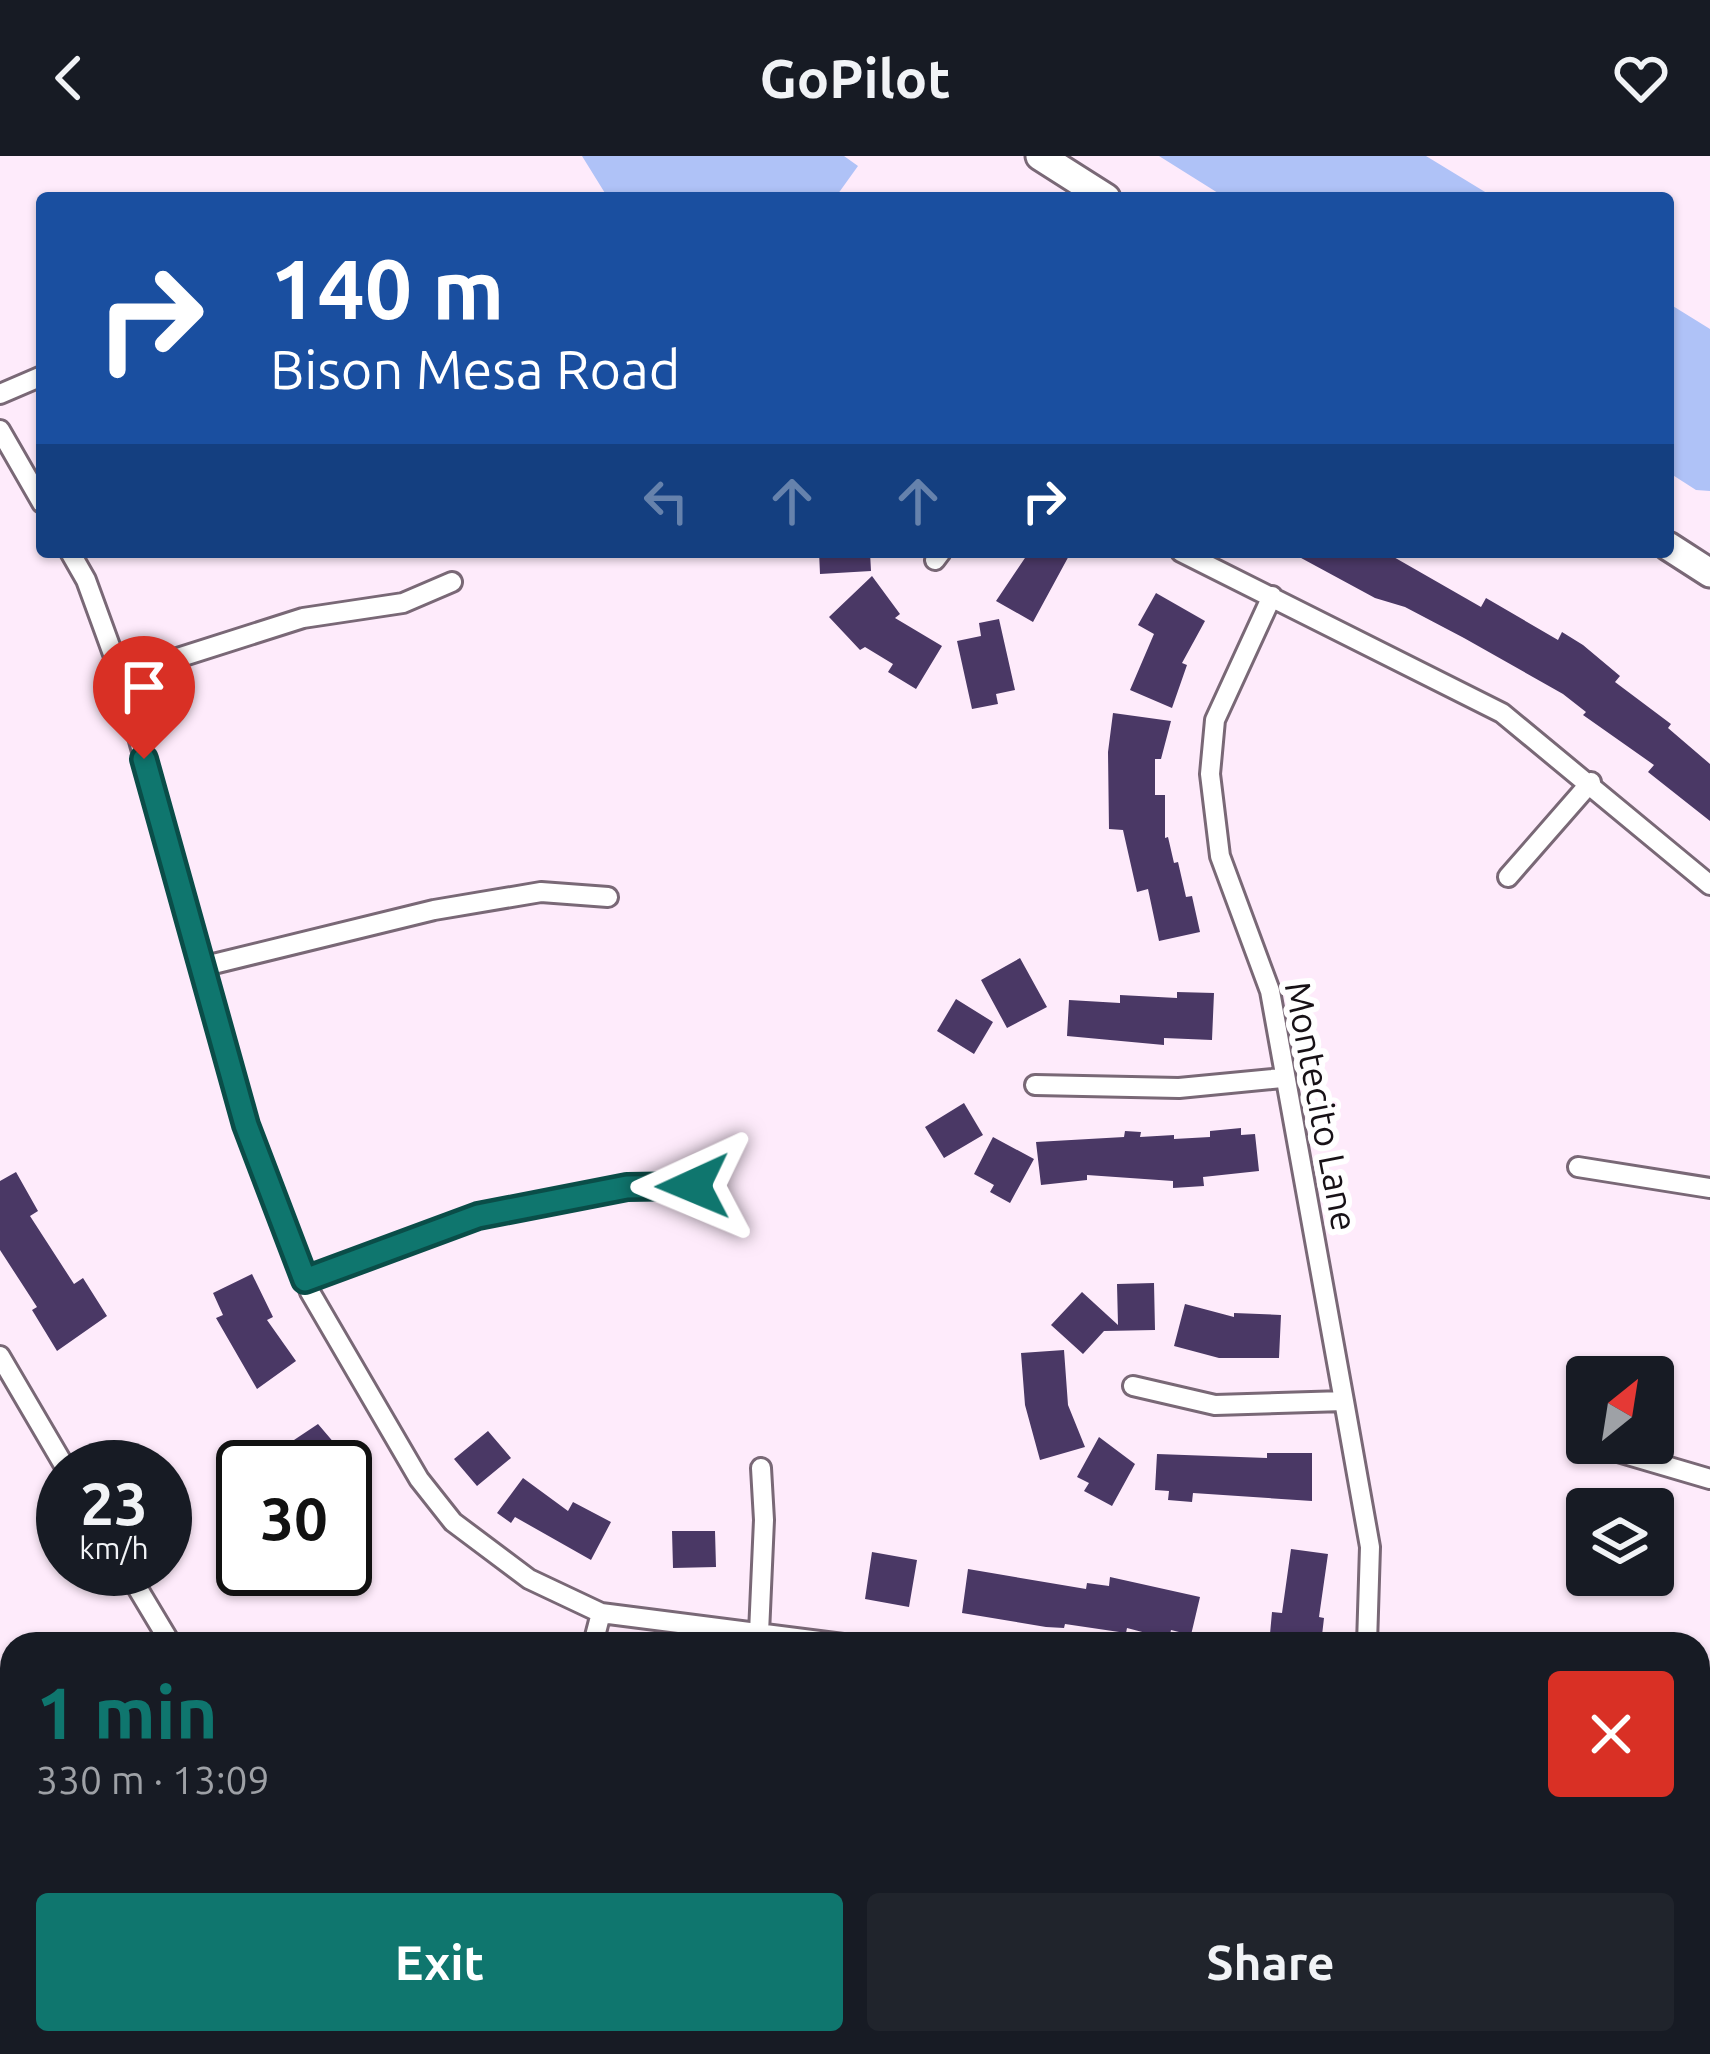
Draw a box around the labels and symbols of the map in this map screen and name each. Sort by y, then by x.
pin [93,636,195,759]
street label: Montecito Lane [1278,978,1366,1234]
position arrow [630,1123,756,1249]
north arrow [1566,1356,1674,1464]
speed limit sign: 30 [216,1440,372,1596]

